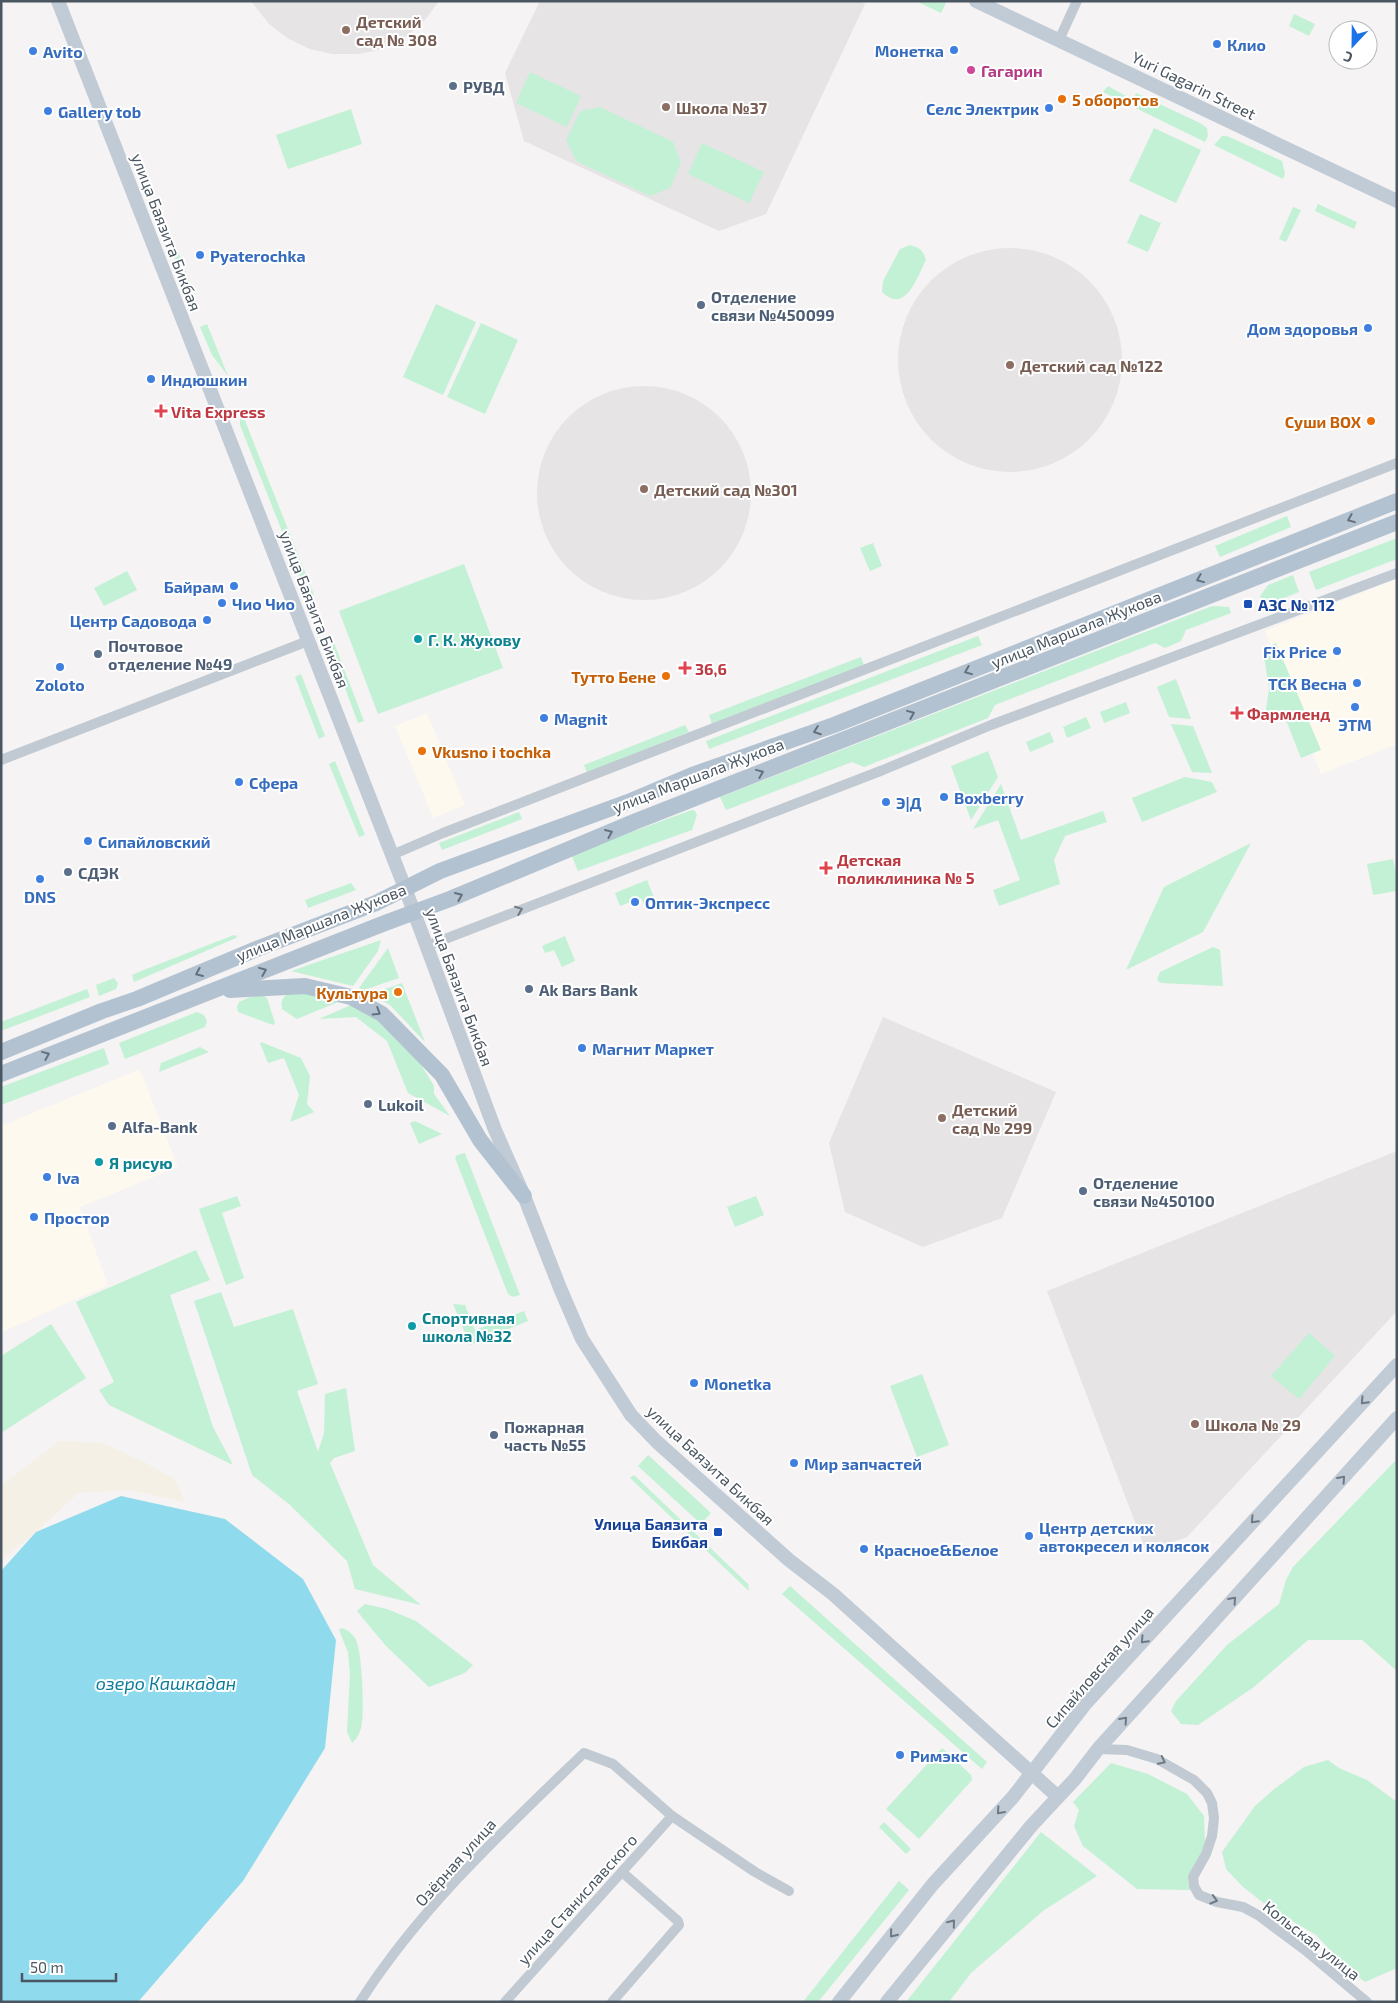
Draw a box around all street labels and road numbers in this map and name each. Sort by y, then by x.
street label: Yuri Gagarin Street [1129,47,1259,123]
street label: улица Баязита Бикбая [127,151,206,314]
street label: улица Баязита Бикбая [275,528,354,691]
street label: улица Маршала Жукова [988,586,1164,673]
street label: улица Маршала Жукова [610,734,787,817]
street label: улица Маршала Жукова [233,879,409,966]
street label: улица Баязита Бикбая [422,905,498,1069]
street label: улица Баязита Бикбая [643,1401,779,1530]
street label: Сипайловская улица [1041,1602,1158,1732]
street label: Озёрная улица [411,1814,500,1911]
street label: улица Станиславского [513,1830,641,1969]
street label: Кольская улица [1259,1896,1364,1985]

